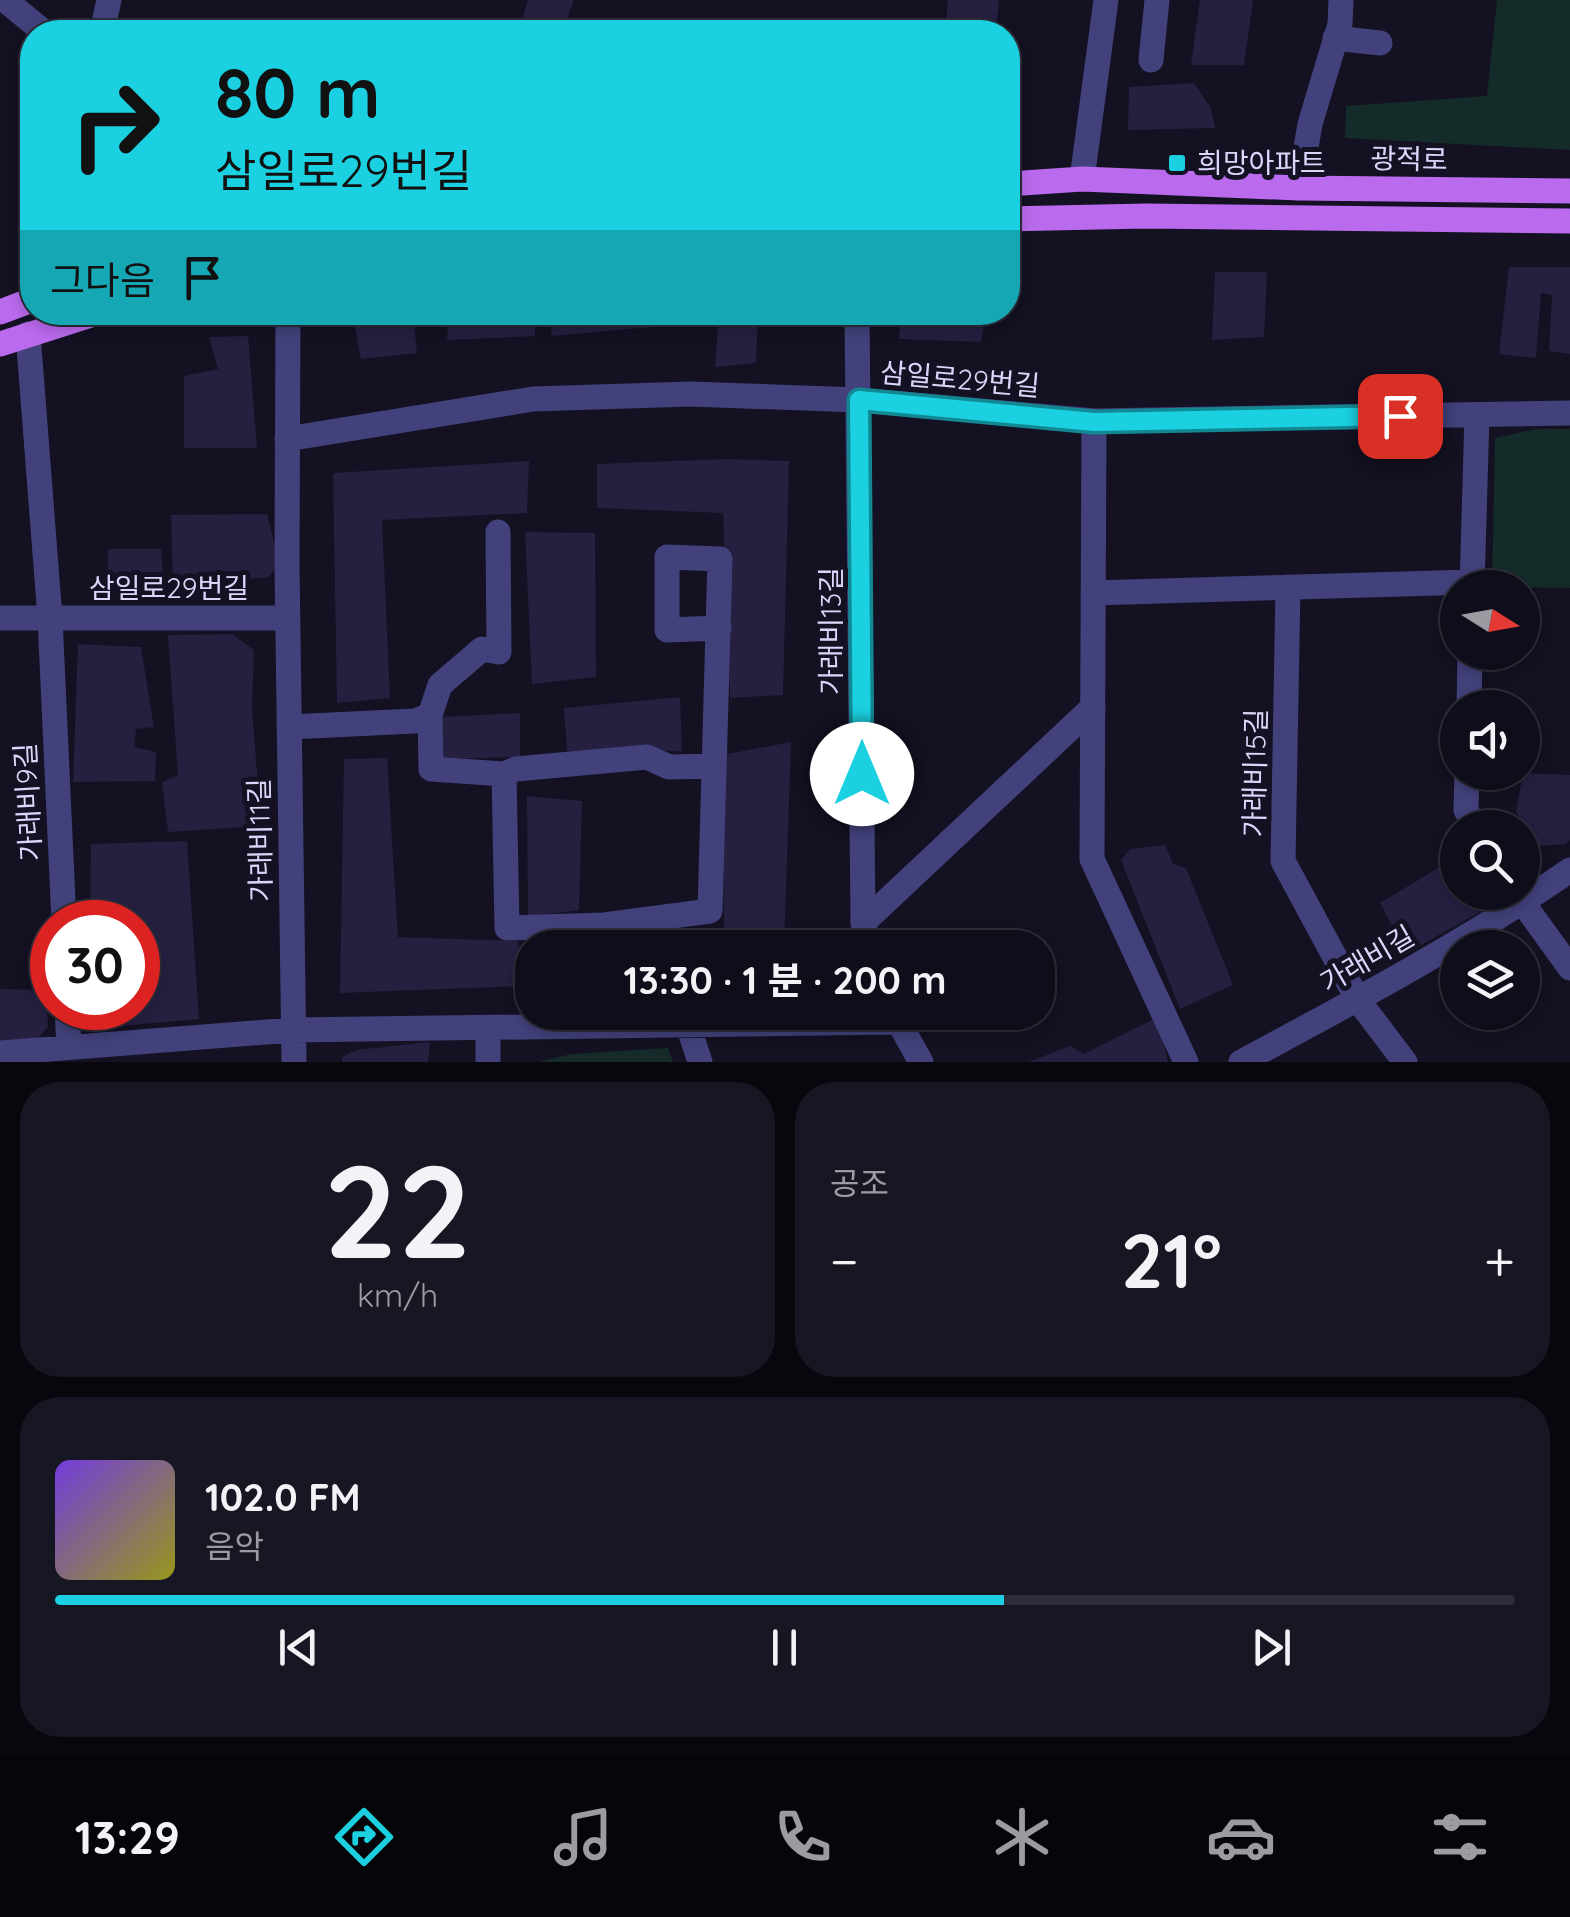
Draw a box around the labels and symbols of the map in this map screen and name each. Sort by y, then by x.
street label: 광적로 [1370,140,1448,177]
place label: 희망아파트 [1197,145,1326,180]
marker: 희망아파트 [1166,152,1188,174]
street label: 삼일로29번길 [879,354,1041,403]
pin [1358,374,1443,459]
street label: 가래비13길 [813,567,848,695]
street label: 삼일로29번길 [89,570,249,605]
north arrow [1440,570,1540,670]
street label: 가래비15길 [1236,708,1273,838]
position arrow [810,722,914,826]
street label: 가래비9길 [7,742,48,862]
street label: 가래비11길 [241,778,278,902]
speed limit sign: 30 [30,900,160,1030]
street label: 가래비길 [1313,918,1420,999]

